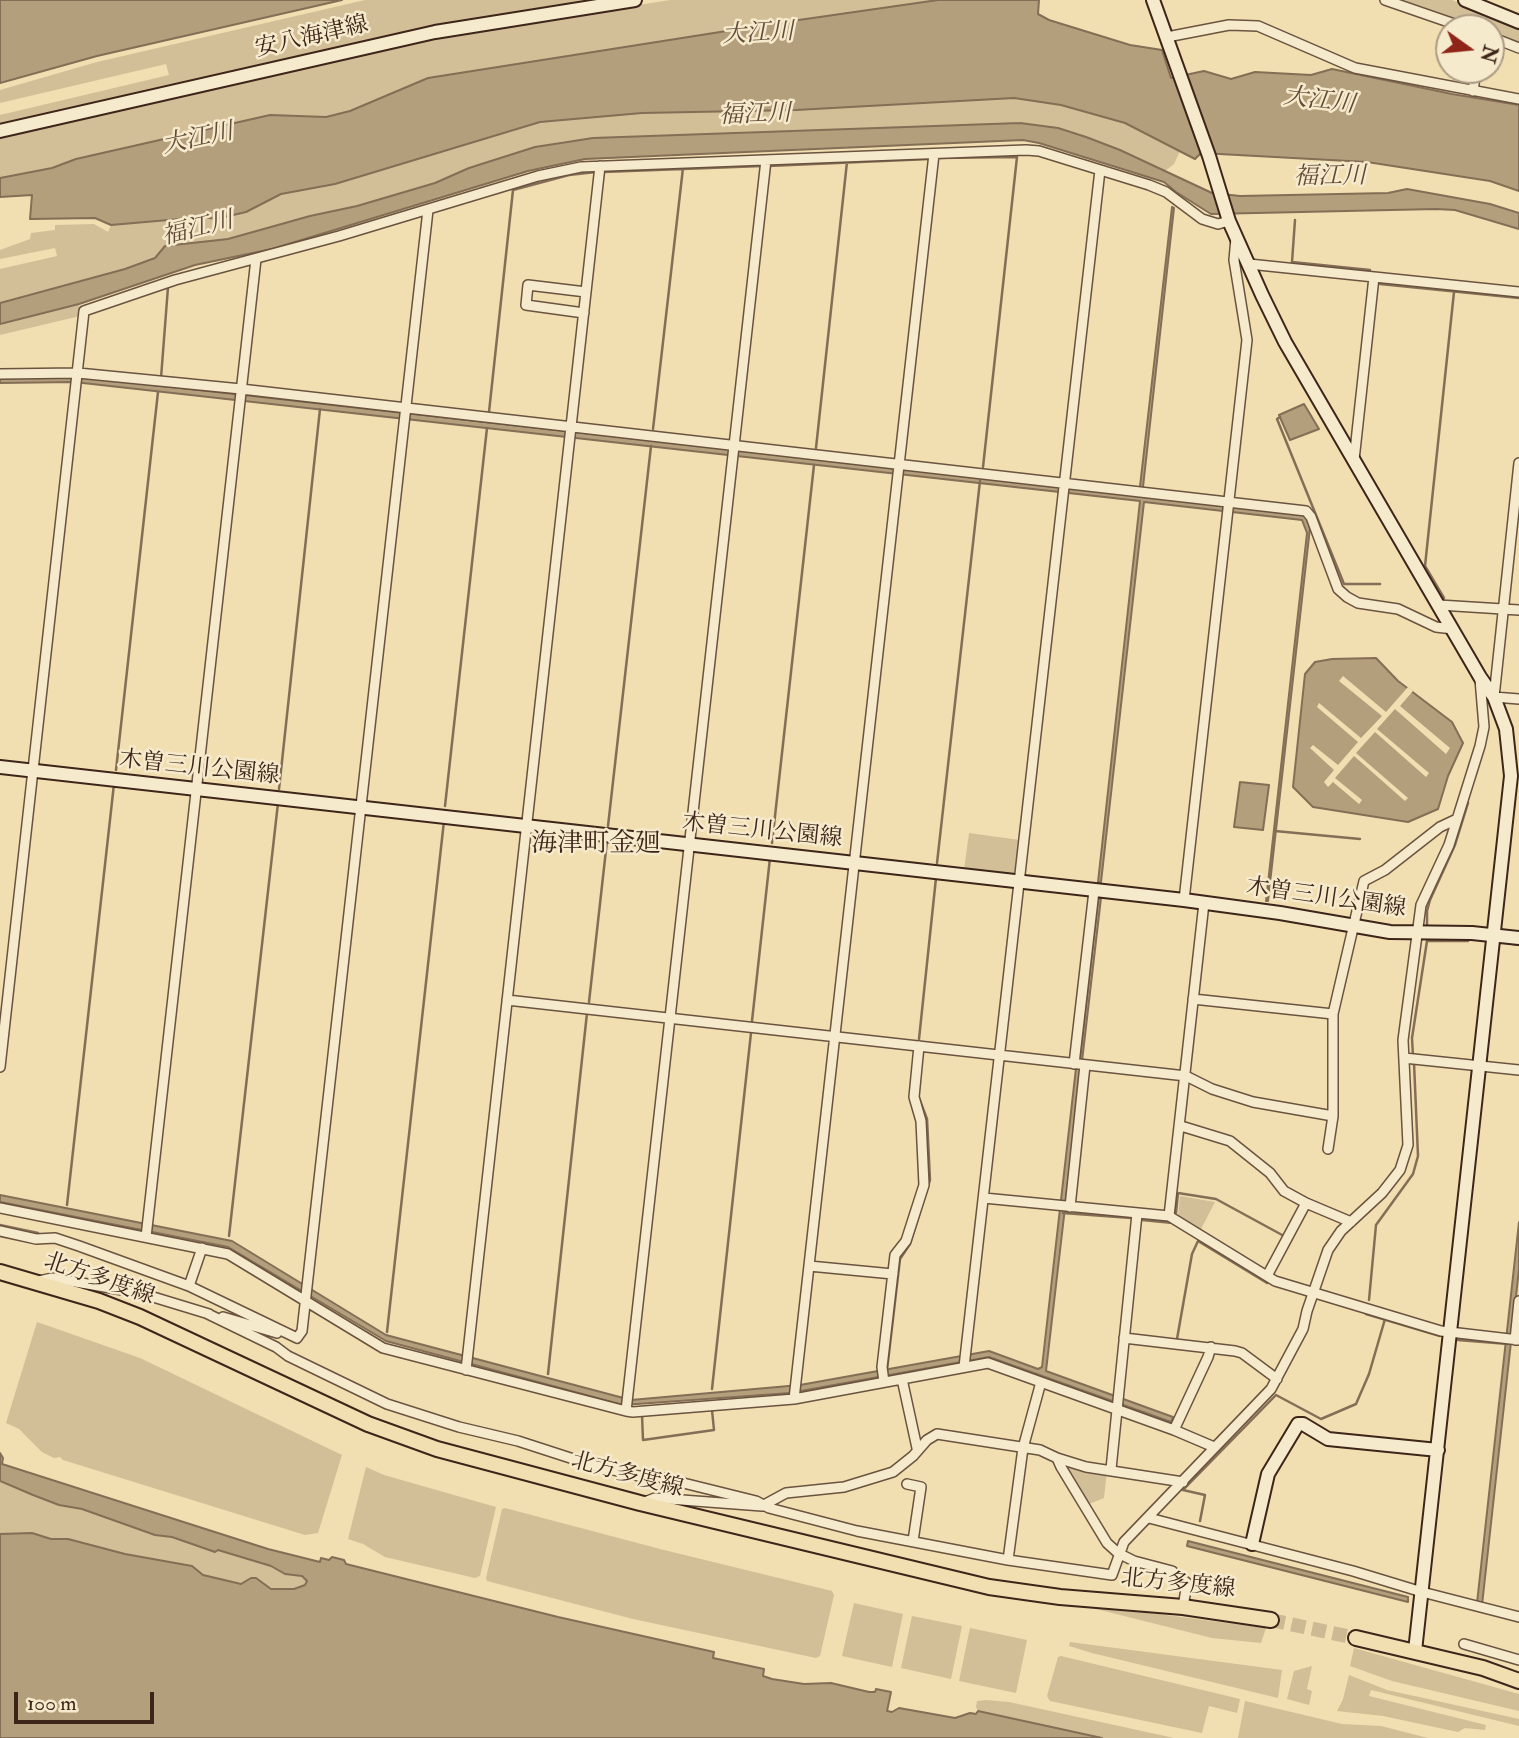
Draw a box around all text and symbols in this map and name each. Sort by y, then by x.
street label: 安八海津線 [253,12,371,64]
north arrow [1435,14,1505,84]
water label: 大江川 [721,19,795,51]
text: N [1475,43,1502,65]
water label: 大江川 [1282,83,1356,121]
water label: 福江川 [719,100,791,132]
water label: 大江川 [160,118,236,162]
water label: 福江川 [1294,163,1366,193]
water label: 福江川 [160,207,236,253]
street label: 木曽三川公園線 [117,747,281,791]
street label: 木曽三川公園線 [680,810,844,854]
district label: 海津町金廻 [531,829,661,861]
street label: 木曽三川公園線 [1244,874,1408,924]
street label: 北方多度線 [40,1248,158,1312]
street label: 北方多度線 [568,1448,686,1504]
street label: 北方多度線 [1119,1565,1237,1605]
scale bar [18,1678,158,1722]
text: 100 m [27,1690,77,1717]

